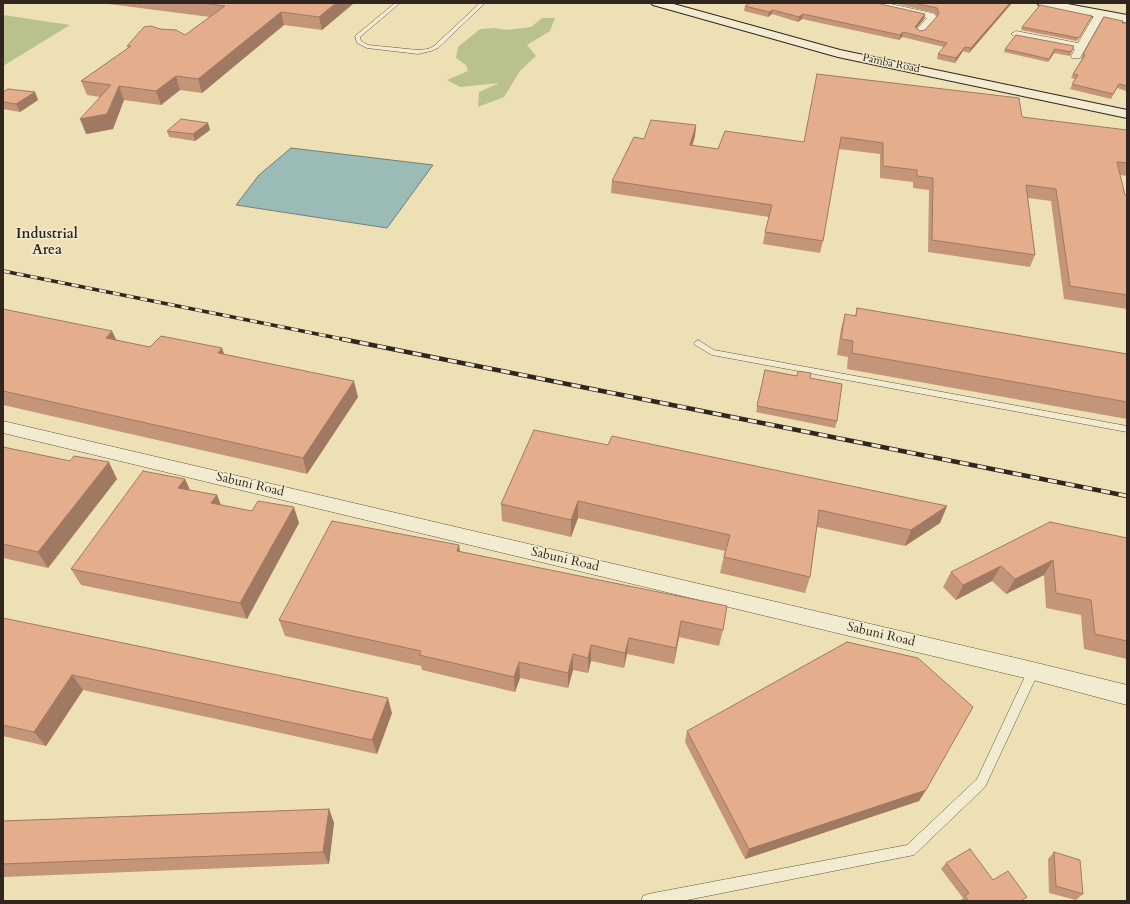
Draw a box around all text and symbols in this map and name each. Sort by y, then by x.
street label: Pamba Road [861,51,921,77]
district label: Industrial Area [16,227,78,260]
street label: Sabuni Road [214,470,286,500]
street label: Sabuni Road [529,545,601,575]
street label: Sabuni Road [845,620,917,650]

